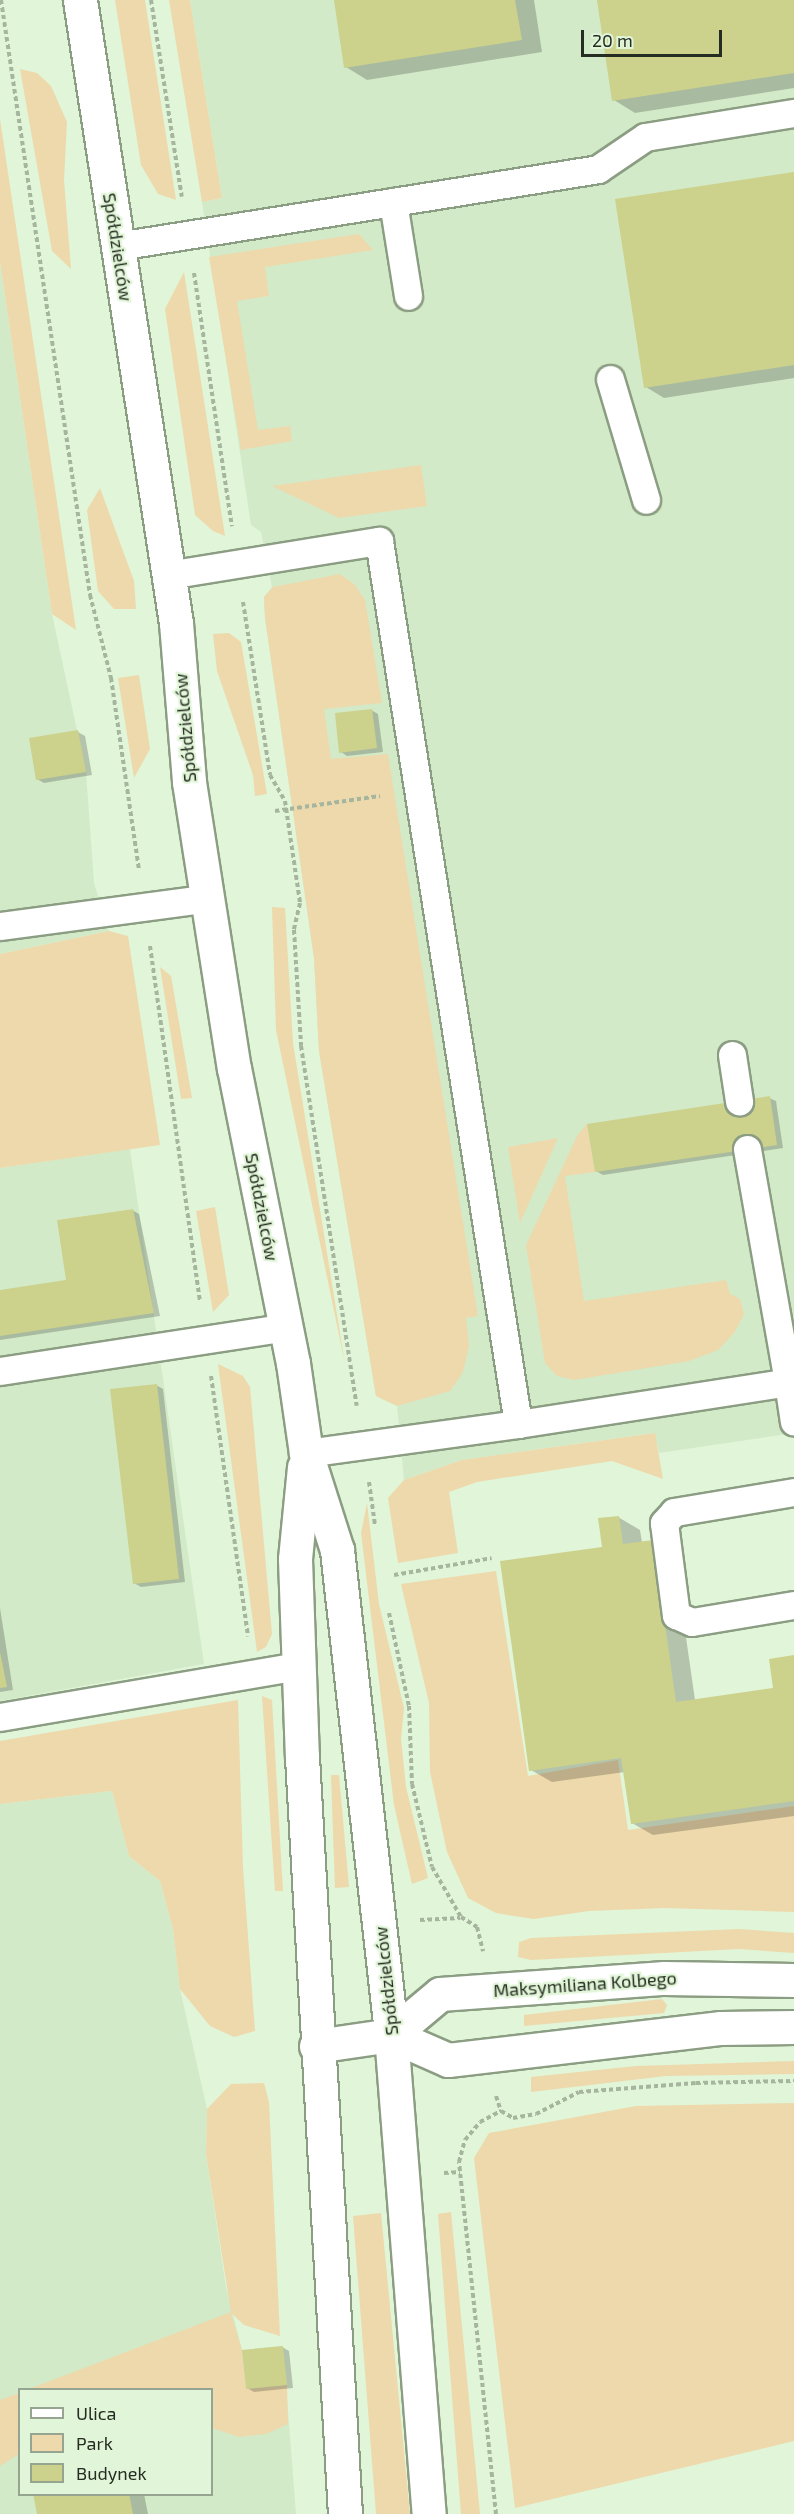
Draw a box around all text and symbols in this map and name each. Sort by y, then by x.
scale bar [584,18,725,56]
text: 20 m [592,29,633,51]
street label: Spółdzielców [99,191,137,303]
street label: Spółdzielców [169,673,201,783]
street label: Spółdzielców [241,1151,283,1263]
street label: Spółdzielców [370,1926,402,2036]
street label: Maksymiliana Kolbego [493,1967,677,2001]
legend [18,2388,213,2496]
text: Ulica [76,2402,116,2424]
text: Park [76,2432,113,2454]
text: Budynek [76,2462,147,2484]

